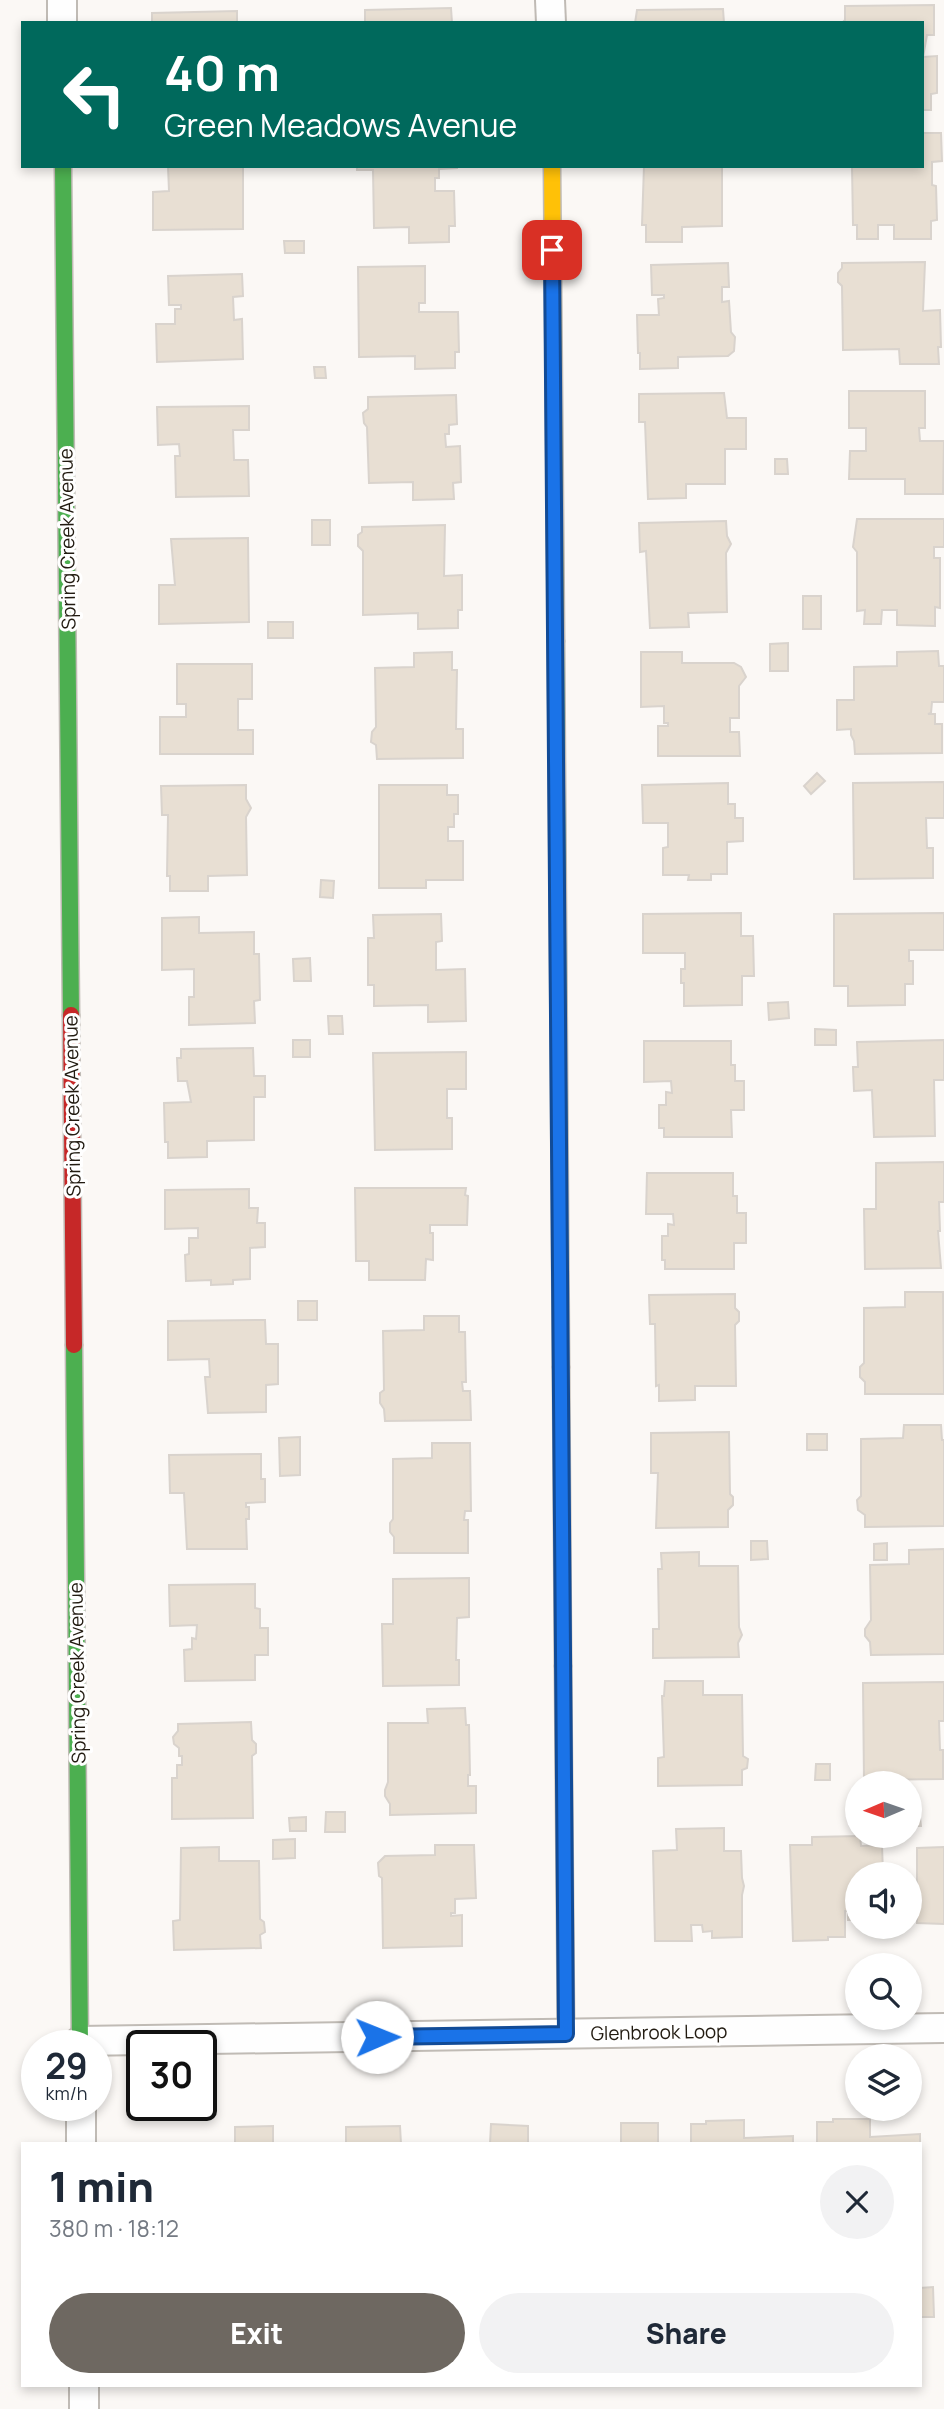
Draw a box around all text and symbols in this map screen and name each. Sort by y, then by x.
text: 40 m [164,39,280,106]
icon: left [49,49,140,140]
text: Green Meadows Avenue [164,103,517,147]
pin [522,220,582,280]
icon: arrive [533,231,571,269]
street label: Spring Creek Avenue [52,448,82,630]
street label: Spring Creek Avenue [57,1015,87,1197]
street label: Spring Creek Avenue [62,1582,92,1764]
north arrow [845,1771,922,1848]
map controls [845,1771,922,2121]
button: sound [845,1862,922,1939]
button: search [845,1953,922,2030]
position arrow [340,2000,414,2074]
street label: Glenbrook Loop [590,2018,728,2046]
speed limit sign: 30 [126,2030,217,2121]
text: 29 [45,2042,88,2090]
button: layers [845,2044,922,2121]
text: km/h [46,2081,87,2105]
text: 1 min [49,2157,154,2215]
button: close [820,2165,894,2239]
text: 380 m · 18:12 [49,2212,179,2244]
button: Exit [49,2293,465,2373]
button: Share [479,2293,894,2373]

